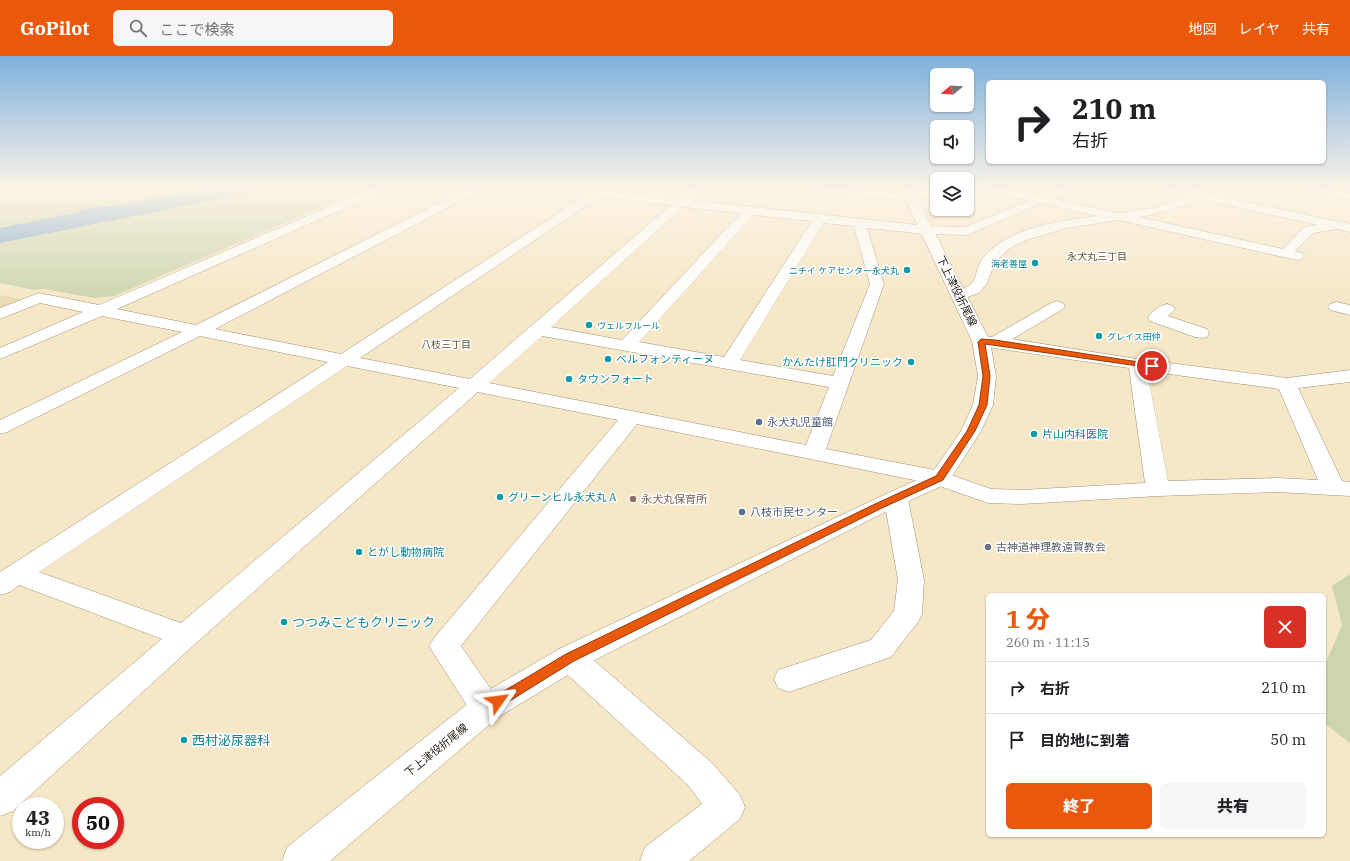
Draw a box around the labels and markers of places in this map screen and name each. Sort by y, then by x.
place label: 海老善屋 [991,258,1027,269]
marker: 海老善屋 [1030,258,1040,268]
place label: ニチイ ケアセンター永犬丸 [789,265,899,276]
marker: ニチイ ケアセンター永犬丸 [902,265,912,275]
marker: ヴェルフルール [584,320,594,330]
place label: ヴェルフルール [597,320,660,331]
marker: グレイス田仲 [1094,331,1104,341]
place label: グレイス田仲 [1107,331,1161,342]
pin [1135,349,1169,383]
place label: ベルフォンティーヌ [616,352,714,366]
marker: ベルフォンティーヌ [603,354,613,364]
place label: かんたけ肛門クリニック [782,355,903,369]
marker: かんたけ肛門クリニック [906,357,916,367]
place label: タウンフォート [577,372,654,386]
marker: タウンフォート [564,374,574,384]
place label: 永犬丸児童館 [767,415,833,429]
marker: 永犬丸児童館 [754,417,764,427]
place label: 片山内科医院 [1042,427,1108,441]
marker: 片山内科医院 [1029,429,1039,439]
place label: グリーンヒル永犬丸 A [508,490,617,504]
marker: グリーンヒル永犬丸 A [495,492,505,502]
place label: 永犬丸保育所 [641,492,708,506]
marker: 永犬丸保育所 [628,494,638,504]
place label: 八枝市民センター [750,505,838,519]
marker: 八枝市民センター [737,507,747,517]
place label: 古神道神理教遠賀教会 [996,540,1106,554]
marker: 古神道神理教遠賀教会 [983,542,993,552]
place label: とがし動物病院 [367,545,444,559]
marker: とがし動物病院 [354,547,364,557]
place label: つつみこどもクリニック [292,614,435,631]
marker: つつみこどもクリニック [279,617,289,627]
place label: 西村泌尿器科 [192,732,270,749]
marker: 西村泌尿器科 [179,735,189,745]

